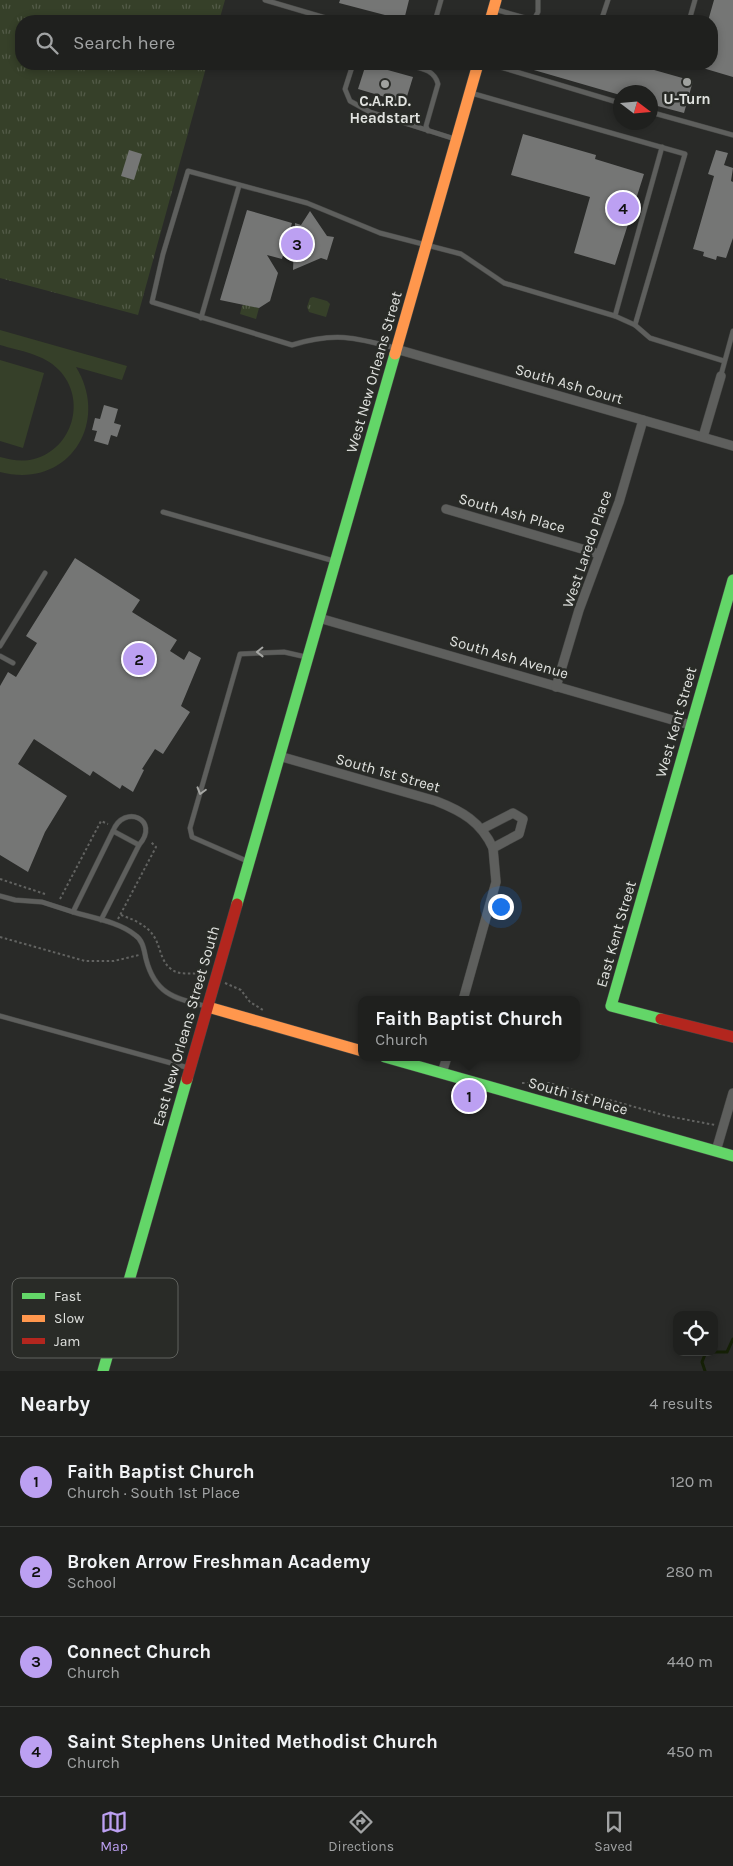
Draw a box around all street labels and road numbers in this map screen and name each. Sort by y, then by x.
street label: West New Orleans Street [342,289,406,455]
street label: South Ash Court [513,360,625,408]
street label: West Laredo Place [558,488,616,610]
street label: South Ash Place [457,489,567,537]
street label: South Ash Avenue [447,631,571,683]
street label: West Kent Street [652,664,700,779]
street label: South 1st Street [334,749,443,797]
street label: East Kent Street [592,878,640,989]
street label: East New Orleans Street South [149,924,223,1128]
street label: South 1st Place [526,1073,630,1119]

